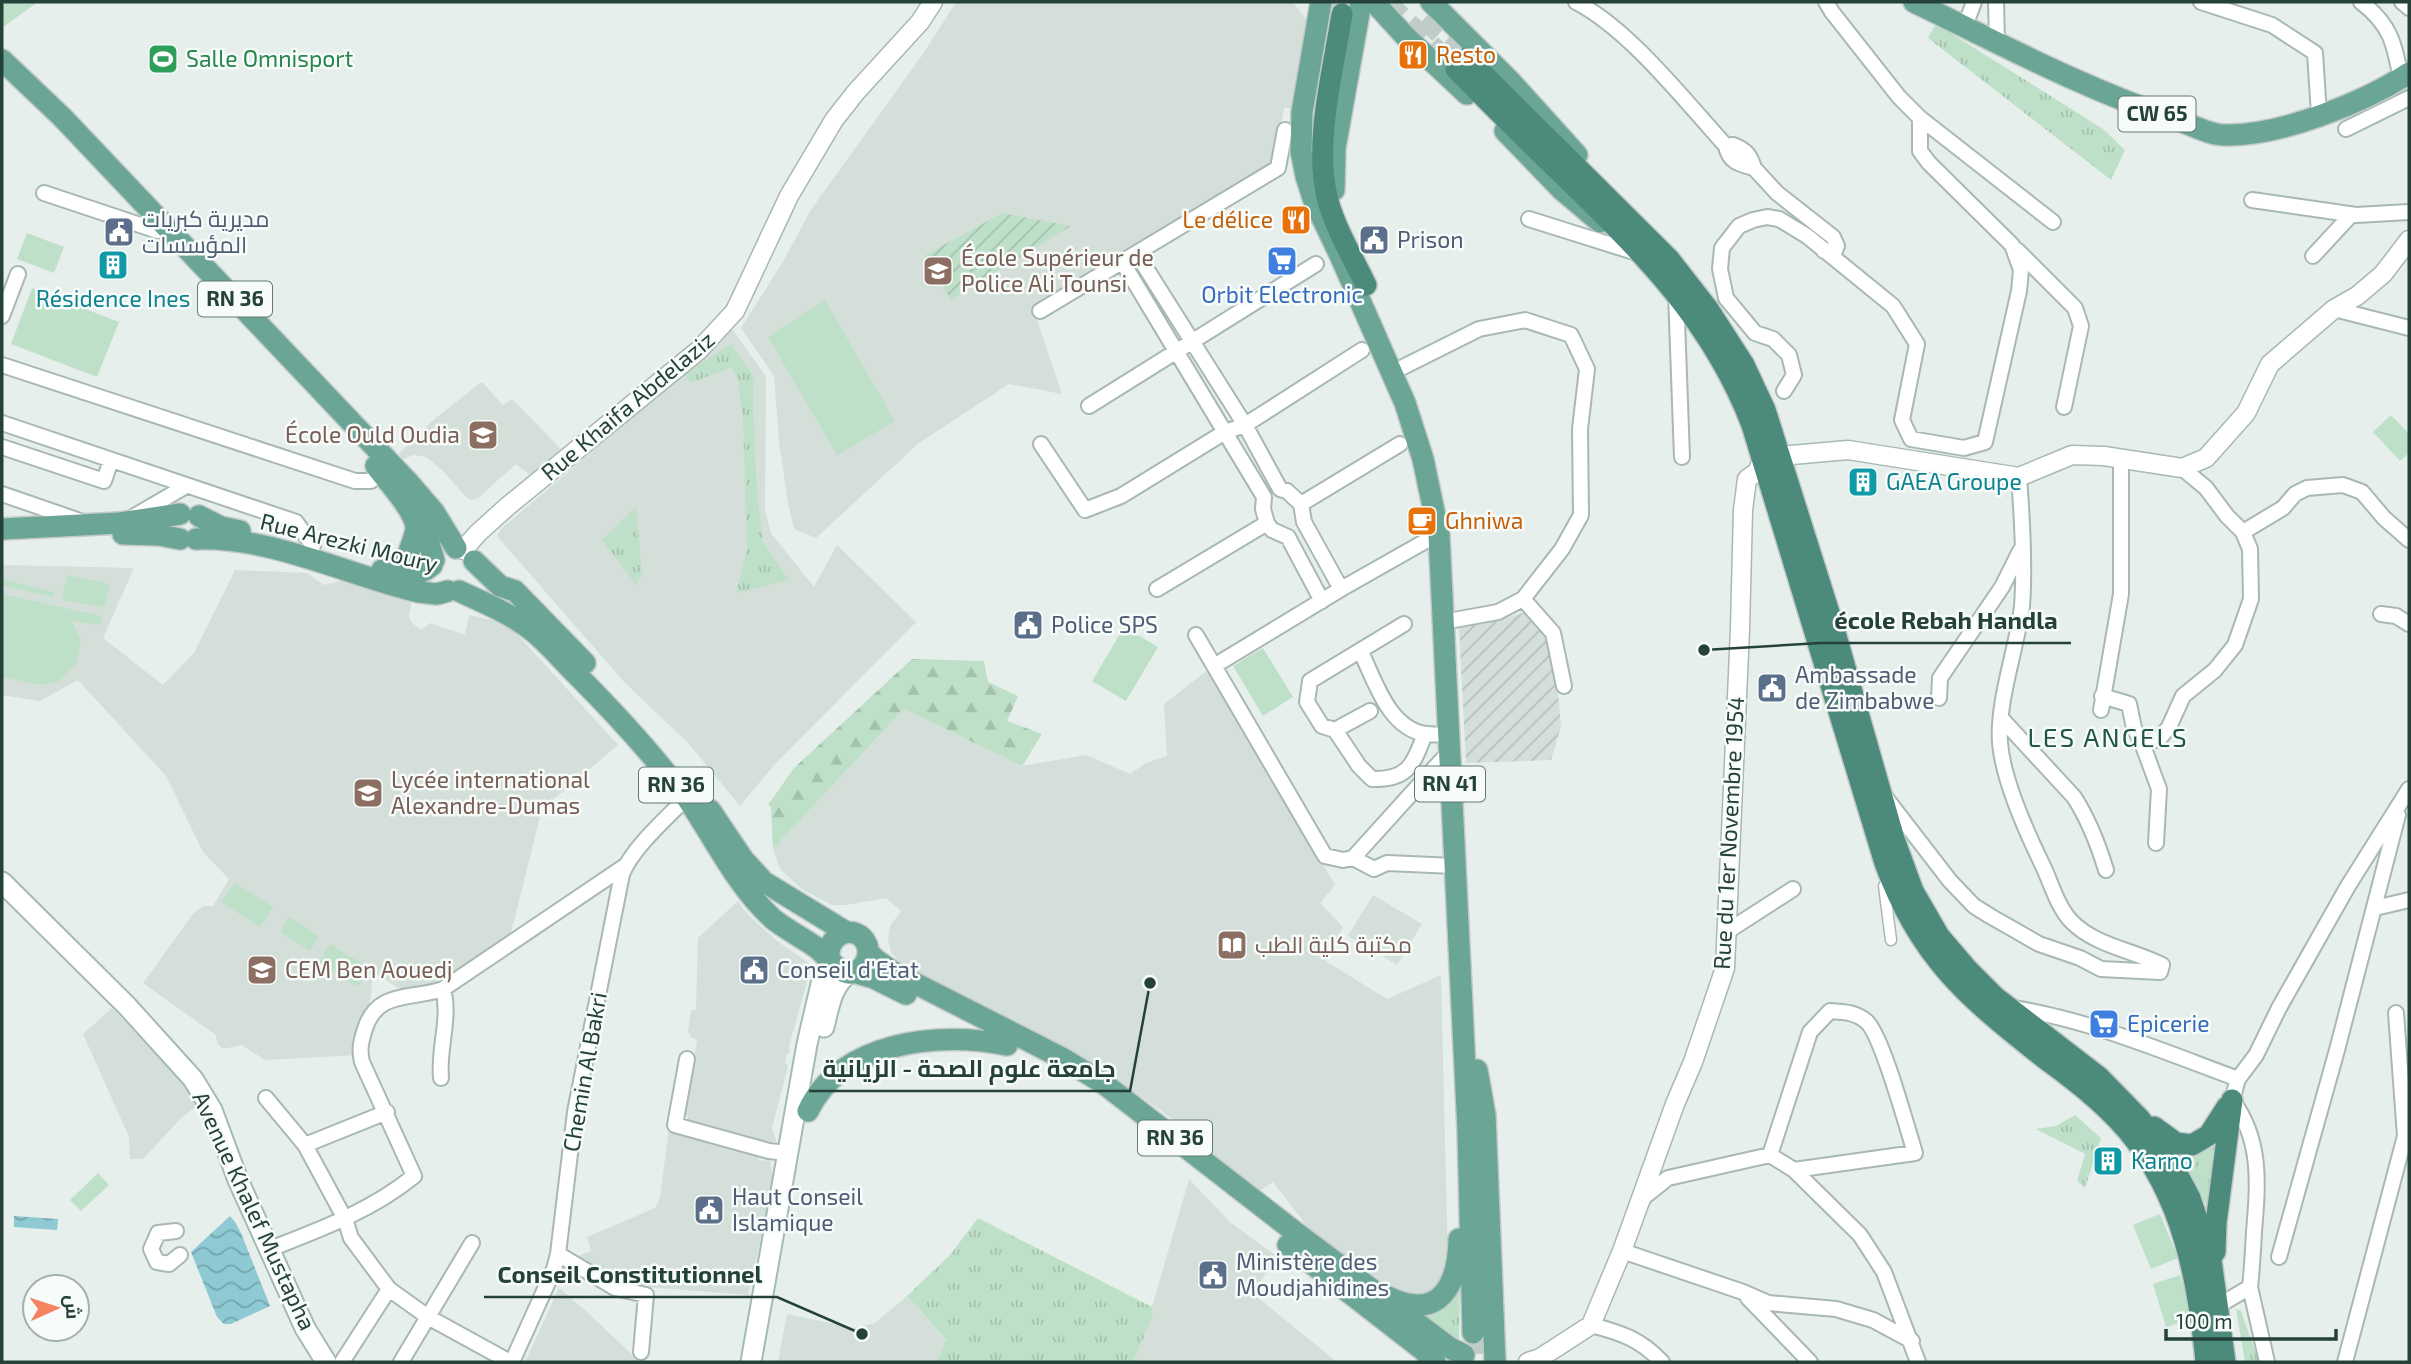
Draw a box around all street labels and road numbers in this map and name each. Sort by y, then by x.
road number: CW 65 [2118,96,2196,132]
road number: RN 36 [198,282,272,316]
street label: Rue Khaifa Abdelaziz [535,325,720,486]
street label: Rue Arezki Moury [258,506,441,578]
street label: Rue du 1er Novembre 1954 [1707,696,1749,970]
road number: RN 41 [1415,766,1485,802]
road number: RN 36 [639,768,713,802]
street label: Chemin Al Bakri [556,990,612,1154]
street label: Avenue Khalef Mustapha [187,1087,323,1334]
road number: RN 36 [1138,1120,1212,1156]

